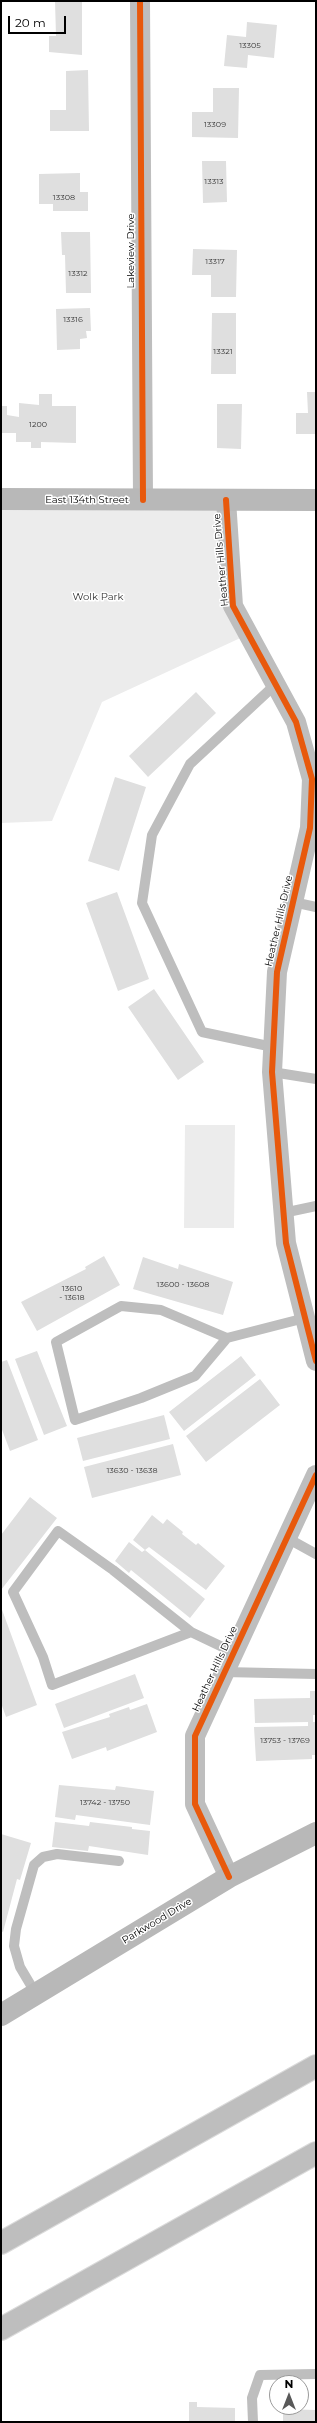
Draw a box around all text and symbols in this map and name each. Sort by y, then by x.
scale bar [10,8,68,34]
text: 20 m [15,15,46,30]
house number: 13305 [239,41,261,51]
house number: 13309 [204,120,226,130]
house number: 13313 [204,177,224,187]
house number: 13308 [53,193,75,203]
street label: Lakeview Drive [125,213,137,289]
house number: 13317 [205,257,225,267]
house number: 13312 [68,269,88,279]
house number: 13316 [63,315,83,325]
house number: 13321 [213,347,233,357]
house number: 1200 [29,420,47,430]
street label: East 134th Street [45,494,129,506]
street label: Heather Hills Drive [211,513,231,607]
park label: Wolk Park [73,591,123,603]
street label: Heather Hills Drive [263,874,295,968]
house number: 13600 - 13608 [157,1280,209,1290]
house number: 13610 - 13618 [59,1284,85,1303]
house number: 13630 - 13638 [106,1466,158,1476]
street label: Heather Hills Drive [190,1624,240,1714]
house number: 13753 - 13769 [260,1736,310,1746]
house number: 13742 - 13750 [80,1798,130,1808]
street label: Parkwood Drive [120,1895,194,1947]
north arrow [269,2375,309,2415]
text: N [285,2377,293,2391]

